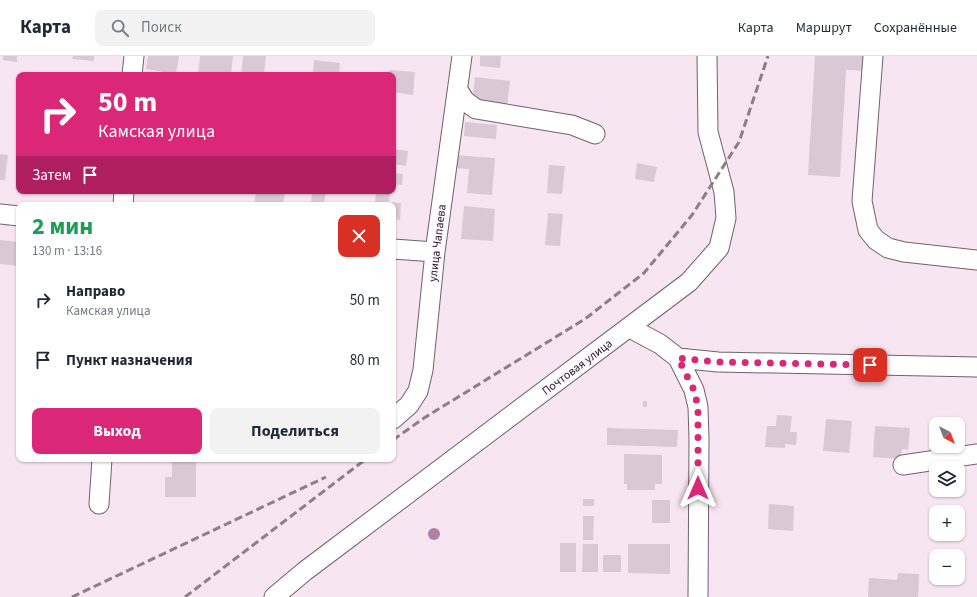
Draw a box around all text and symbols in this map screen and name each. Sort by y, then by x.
search box [95,10,375,46]
text: Карта [20,14,71,41]
icon: search [109,17,131,39]
text: Поиск [141,17,182,38]
text: Карта [738,18,774,38]
text: Маршрут [796,18,852,38]
text: Сохранённые [874,18,957,38]
text: 50 m [98,82,157,122]
icon: right [32,88,84,140]
text: Камская улица [98,119,215,144]
icon: arrive [79,164,101,186]
text: Затем [32,165,71,186]
street label: улица Чапаева [424,203,451,283]
text: 2 мин [32,209,93,244]
button: close [338,215,380,257]
text: 130 m · 13:16 [32,242,102,260]
text: Направо [66,281,125,302]
icon: right [32,289,54,311]
text: 50 m [350,290,380,311]
text: Камская улица [66,302,150,320]
street label: Почтовая улица [538,335,616,400]
pin [853,348,887,382]
icon: arrive [32,349,54,371]
text: Пункт назначения [66,350,193,371]
text: 80 m [350,350,380,371]
icon: arrive [859,354,881,376]
button: Выход [32,408,202,454]
button: Поделиться [210,408,380,454]
north arrow [929,417,965,453]
map controls [929,417,965,585]
button: layers [929,461,965,497]
position arrow [677,467,719,509]
button: + [929,505,965,541]
button: − [929,549,965,585]

